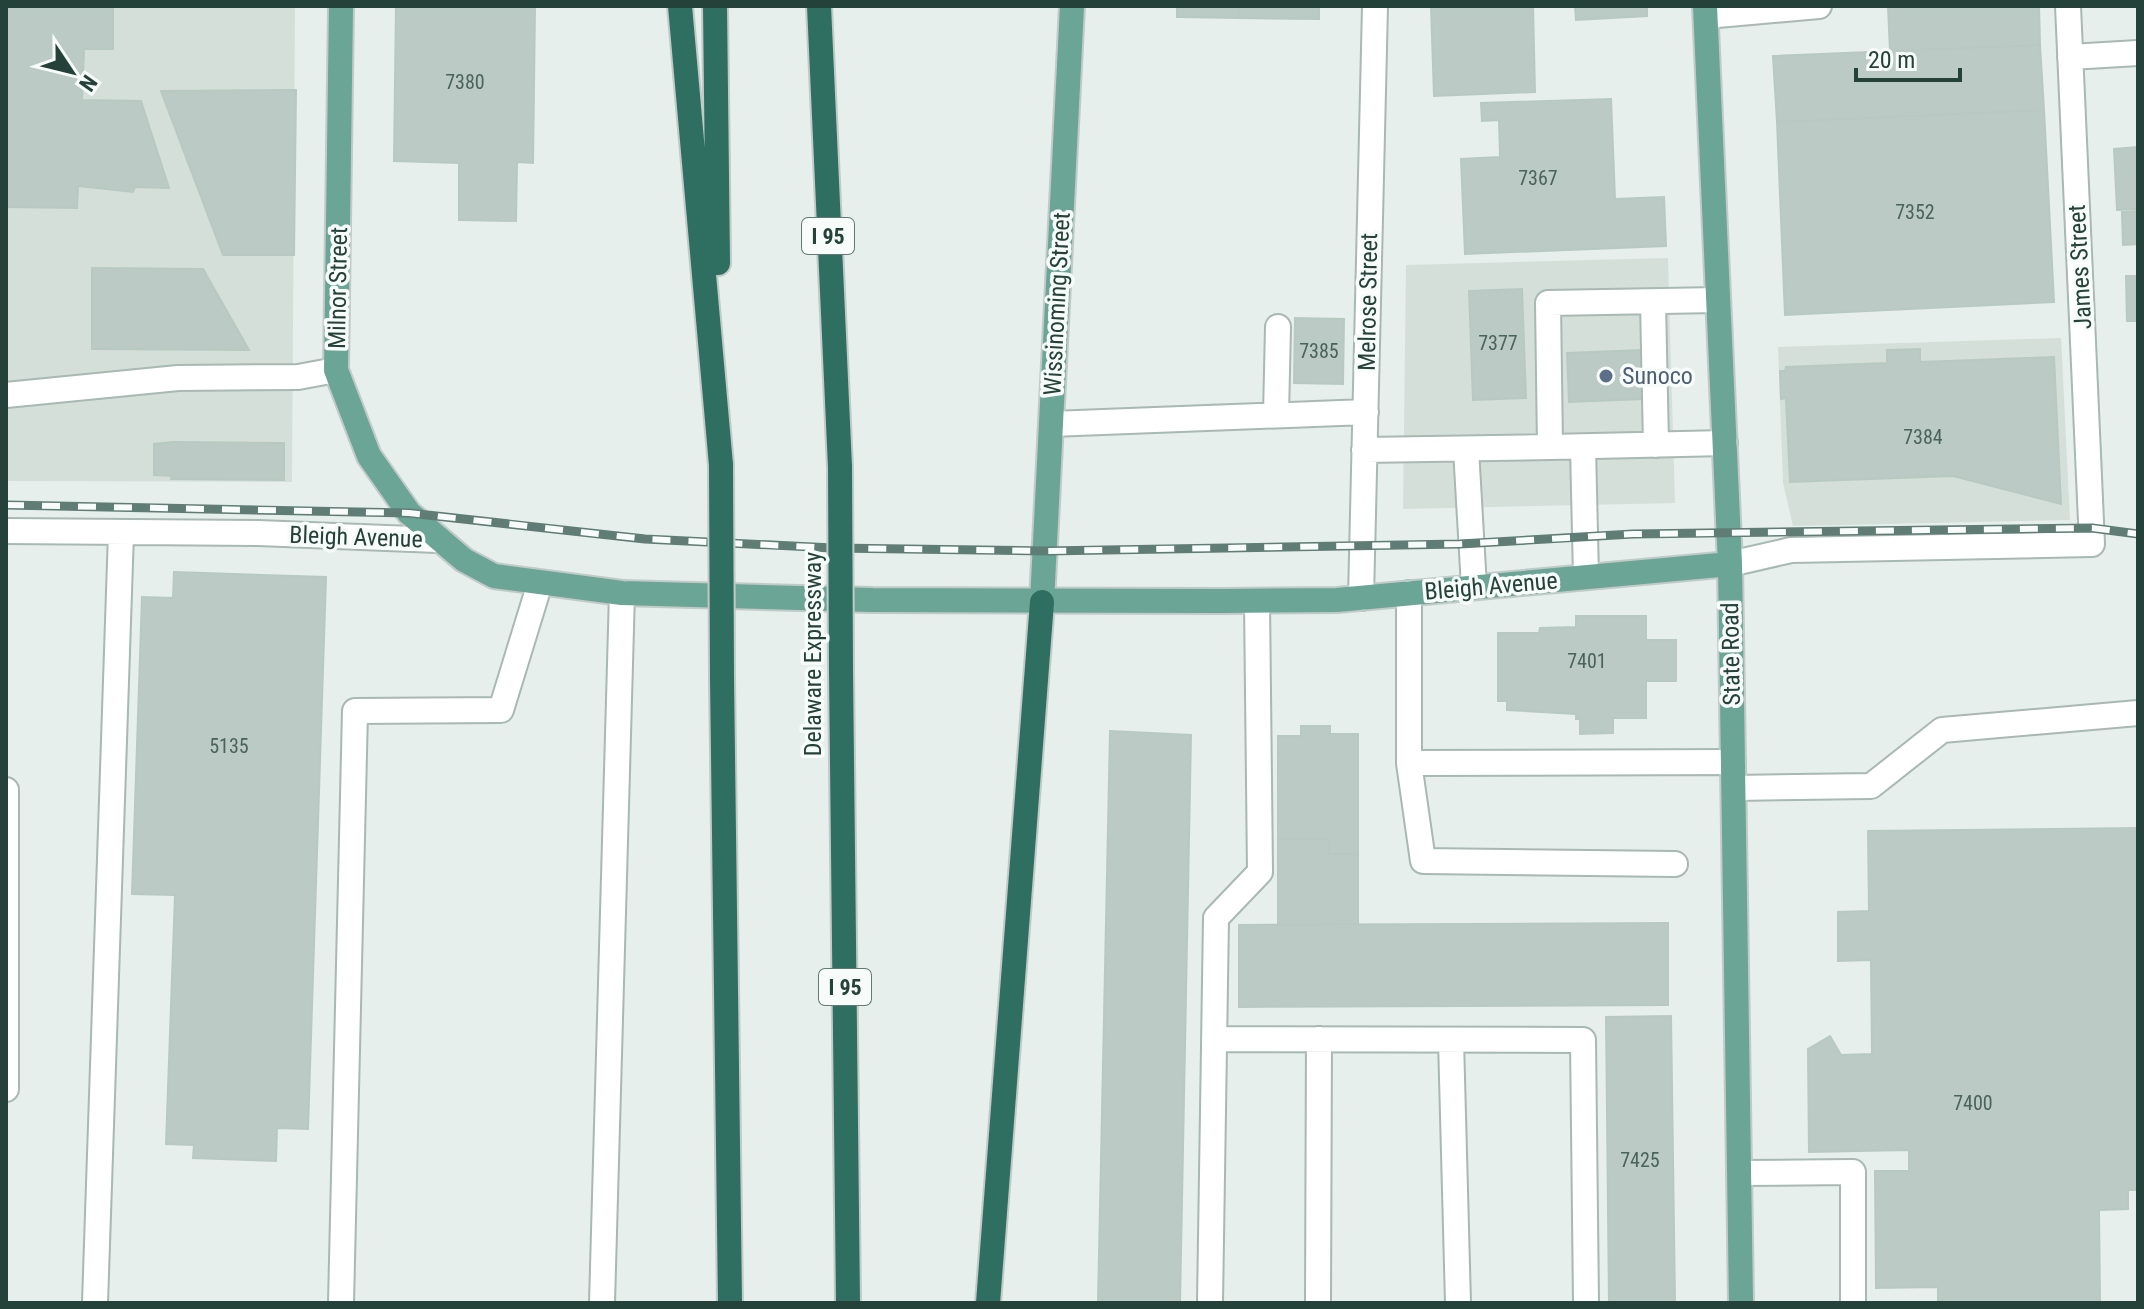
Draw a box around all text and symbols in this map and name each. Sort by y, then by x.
north arrow [32,32,112,112]
scale bar [1856,32,1960,82]
text: 20 m [1868,46,1915,74]
text: N [74,70,102,96]
house number: 7380 [445,70,485,94]
house number: 7367 [1518,166,1558,190]
house number: 7352 [1895,200,1935,224]
street label: James Street [2063,204,2097,330]
street label: Wissinoming Street [1038,212,1076,396]
road number: I 95 [802,218,854,254]
street label: Milnor Street [323,227,353,349]
street label: Melrose Street [1353,233,1383,371]
house number: 7377 [1478,331,1518,355]
house number: 7385 [1299,339,1339,363]
place label: Sunoco [1622,362,1693,390]
marker: Sunoco [1597,367,1615,385]
house number: 7384 [1903,425,1943,449]
street label: Bleigh Avenue [289,521,423,553]
street label: Delaware Expressway [799,552,827,756]
street label: Bleigh Avenue [1423,566,1559,606]
street label: State Road [1716,602,1746,706]
house number: 7401 [1567,649,1607,673]
house number: 5135 [209,734,249,758]
road number: I 95 [819,969,871,1005]
house number: 7400 [1953,1091,1993,1115]
house number: 7425 [1620,1148,1660,1172]

